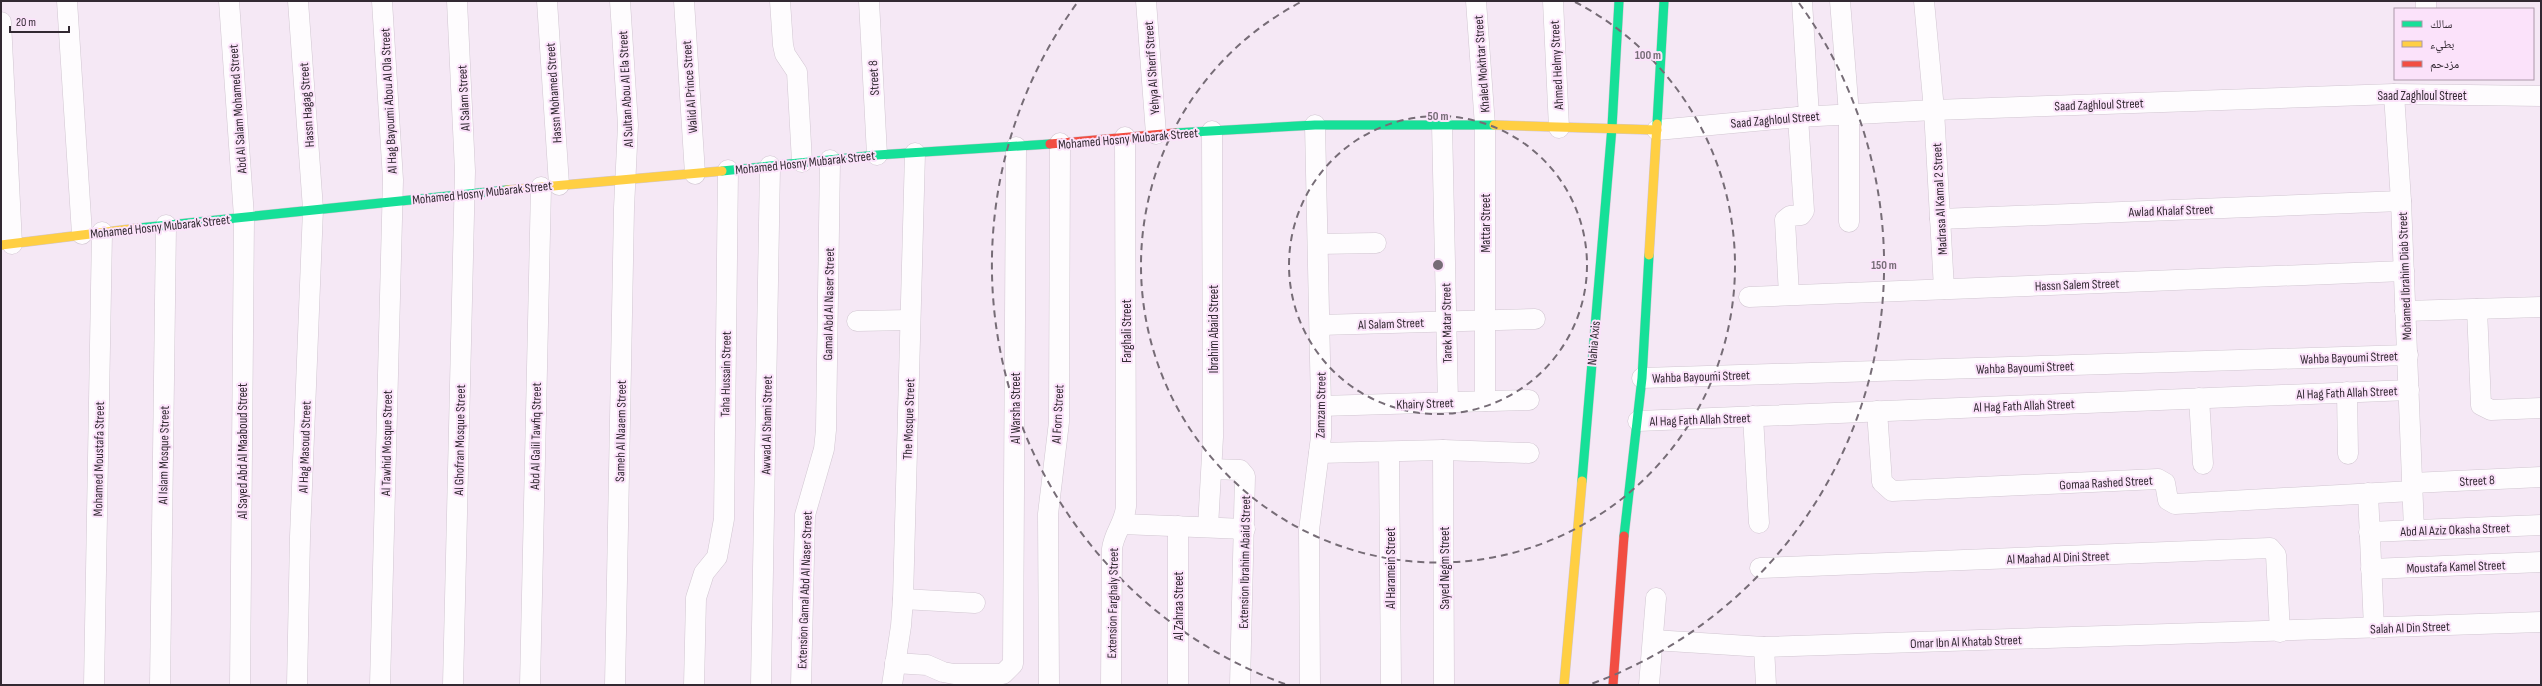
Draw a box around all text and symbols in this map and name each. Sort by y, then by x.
scale bar [10,8,69,34]
legend [2394,8,2534,80]
text: 20 m [16,15,36,30]
street label: Khaled Mokhtar Street [1471,15,1493,113]
text: سالك [2430,17,2452,32]
street label: Ahmed Helmy Street [1547,20,1567,111]
street label: Yehya Al Sherif Street [1141,21,1163,115]
street label: Al Hag Bayoumi Abou Al Ola Street [377,28,401,175]
street label: Al Sultan Abou Al Ela Street [615,30,637,149]
text: بطيء [2430,37,2454,54]
street label: Walid Al Prince Street [679,40,701,134]
street label: Hassn Mohamed Street [543,42,565,144]
street label: Abd Al Salam Mohamed Street [226,44,251,175]
text: 100 m [1635,48,1661,63]
text: مزدحم [2430,57,2459,72]
street label: Street 8 [865,60,883,96]
street label: Hassn Hagag Street [296,62,318,148]
street label: Al Salam Street [454,65,474,132]
street label: Saad Zaghloul Street [2377,88,2467,104]
street label: Saad Zaghloul Street [2054,95,2144,115]
street label: Saad Zaghloul Street [1730,108,1820,132]
text: 50 m [1428,109,1448,124]
street label: Mohamed Hosny Mubarak Street [1057,125,1199,153]
street label: Madrasa Al Kamal 2 Street [1929,143,1951,255]
street label: Mohamed Hosny Mubarak Street [734,148,876,178]
street label: Mohamed Hosny Mubarak Street [411,178,553,208]
street label: Mattar Street [1478,194,1494,252]
street label: Awlad Khalaf Street [2127,202,2214,221]
street label: Mohamed Ibrahim Diab Street [2395,211,2415,340]
street label: Mohamed Hosny Mubarak Street [89,212,231,242]
street label: Gamal Abd Al Naser Street [820,247,838,361]
centre of rings [1431,258,1445,272]
text: 150 m [1871,258,1897,273]
street label: Hassn Salem Street [2035,276,2120,294]
street label: Tarek Matar Street [1438,283,1456,363]
street label: Ibrahim Abaid Street [1206,285,1222,373]
street label: Farghali Street [1119,299,1135,363]
street label: Al Salam Street [1357,315,1424,333]
street label: Nahia Axis [1584,320,1604,366]
street label: Taha Hussain Street [717,331,735,417]
street label: Wahba Bayoumi Street [2300,348,2398,368]
street label: Wahba Bayoumi Street [1976,358,2074,378]
street label: Wahba Bayoumi Street [1652,367,1750,387]
street label: Al Warsha Street [1008,372,1024,445]
street label: Zamzam Street [1312,372,1330,438]
street label: Awwad Al Shami Street [758,375,776,476]
street label: The Mosque Street [900,378,918,460]
street label: Sameh Al Naaem Street [612,380,630,482]
street label: Abd Al Galil Tawfiq Street [527,382,545,491]
street label: Al Sayed Abd Al Maaboud Street [235,383,251,520]
street label: Al Hag Fath Allah Street [2295,383,2398,403]
street label: Al Ghofran Mosque Street [451,384,469,497]
street label: Al Forn Street [1048,384,1068,445]
street label: Al Tawhid Mosque Street [378,390,396,497]
street label: Khairy Street [1396,395,1454,413]
street label: Al Hag Fath Allah Street [1972,396,2075,416]
street label: Mohamed Moustafa Street [90,401,108,517]
street label: Al Hag Masoud Street [295,401,315,494]
street label: Al Islam Mosque Street [155,406,173,506]
street label: Al Hag Fath Allah Street [1648,410,1751,430]
street label: Street 8 [2459,472,2495,490]
street label: Gomaa Rashed Street [2059,473,2153,493]
street label: Extension Ibrahim Abaid Street [1236,495,1254,629]
street label: Extension Gamal Abd Al Naser Street [794,511,816,669]
street label: Abd Al Aziz Okasha Street [2399,520,2510,540]
street label: Sayed Negm Street [1437,526,1453,610]
street label: Al Haramein Street [1383,527,1399,610]
street label: Extension Farghaly Street [1104,548,1122,659]
street label: Al Maahad Al Dini Street [2006,548,2110,568]
street label: Moustafa Kamel Street [2406,557,2506,577]
street label: Al Zahraa Street [1171,571,1187,642]
street label: Salah Al Din Street [2370,619,2450,637]
street label: Omar Ibn Al Khatab Street [1910,632,2022,652]

